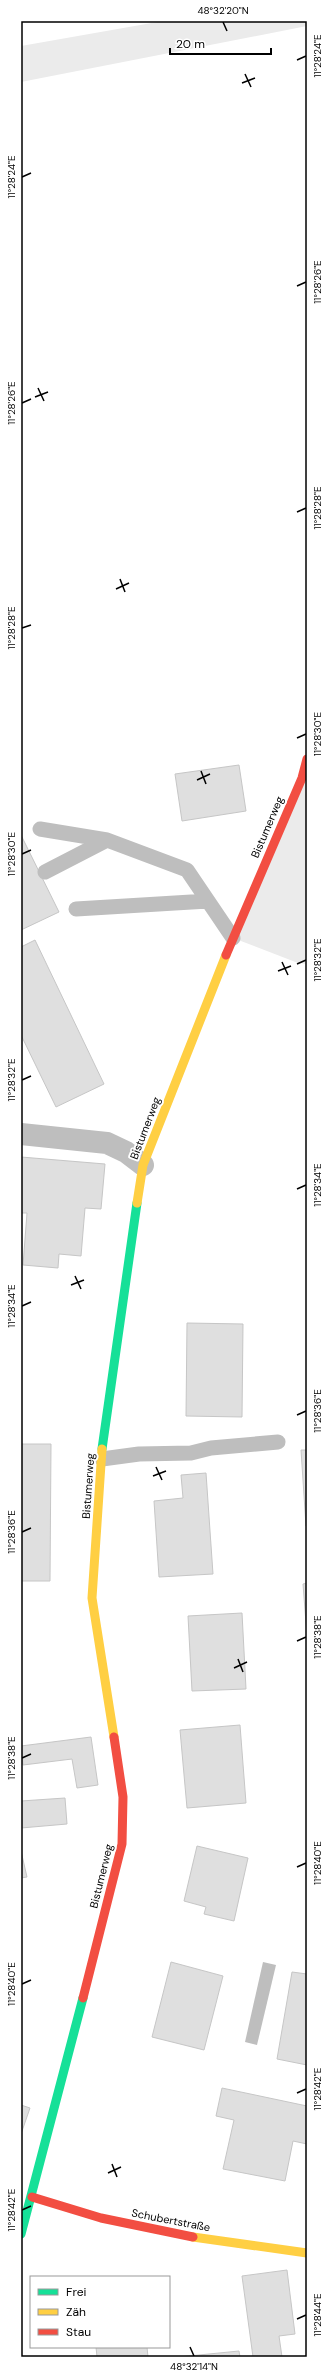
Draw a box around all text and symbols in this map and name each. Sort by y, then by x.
text: 48°32'20"N [197,4,249,17]
scale bar [170,30,271,56]
text: 11°28'24"E [311,34,324,78]
text: 20 m [176,36,205,52]
text: 11°28'24"E [5,155,18,199]
text: 11°28'26"E [311,260,324,304]
text: 11°28'26"E [5,381,18,425]
text: 11°28'28"E [311,486,324,530]
text: 11°28'28"E [5,606,18,650]
text: 11°28'30"E [311,712,324,756]
street label: Bistumerweg [248,794,286,860]
text: 11°28'30"E [5,832,18,876]
text: 11°28'32"E [311,938,324,982]
text: 11°28'32"E [5,1058,18,1102]
street label: Bistumerweg [127,1095,163,1161]
text: 11°28'34"E [311,1163,324,1207]
text: 11°28'34"E [5,1284,18,1328]
text: 11°28'36"E [311,1389,324,1433]
street label: Bistumerweg [79,1453,97,1519]
text: 11°28'36"E [5,1510,18,1554]
text: 11°28'38"E [311,1615,324,1659]
text: 11°28'38"E [5,1736,18,1780]
text: 11°28'40"E [311,1841,324,1885]
street label: Bistumerweg [86,1842,116,1910]
text: 11°28'40"E [5,1962,18,2006]
text: 11°28'42"E [311,2067,324,2110]
text: 11°28'42"E [5,2188,18,2231]
street label: Schubertstraße [130,2206,212,2234]
legend [30,2276,170,2348]
text: Frei [66,2284,86,2300]
text: 11°28'44"E [311,2293,324,2337]
text: Zäh [66,2304,86,2320]
text: Stau [66,2324,91,2340]
text: 48°32'14"N [170,2360,218,2373]

